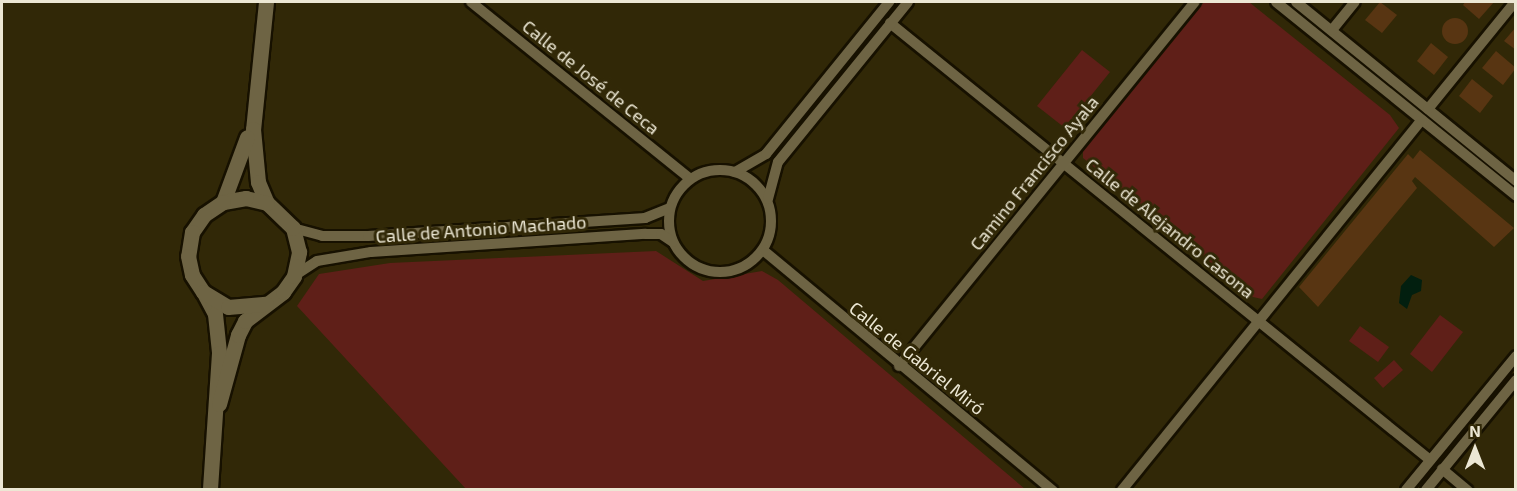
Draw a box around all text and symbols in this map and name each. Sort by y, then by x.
street label: Calle de José de Ceca [518,15,664,139]
street label: Camino Francisco Ayala [965,91,1103,255]
street label: Calle de Alejandro Casona [1081,153,1259,303]
street label: Calle de Antonio Machado [375,211,587,247]
street label: Calle de Gabriel Miró [845,297,989,419]
north arrow [1445,419,1505,479]
text: N [1469,421,1481,440]

